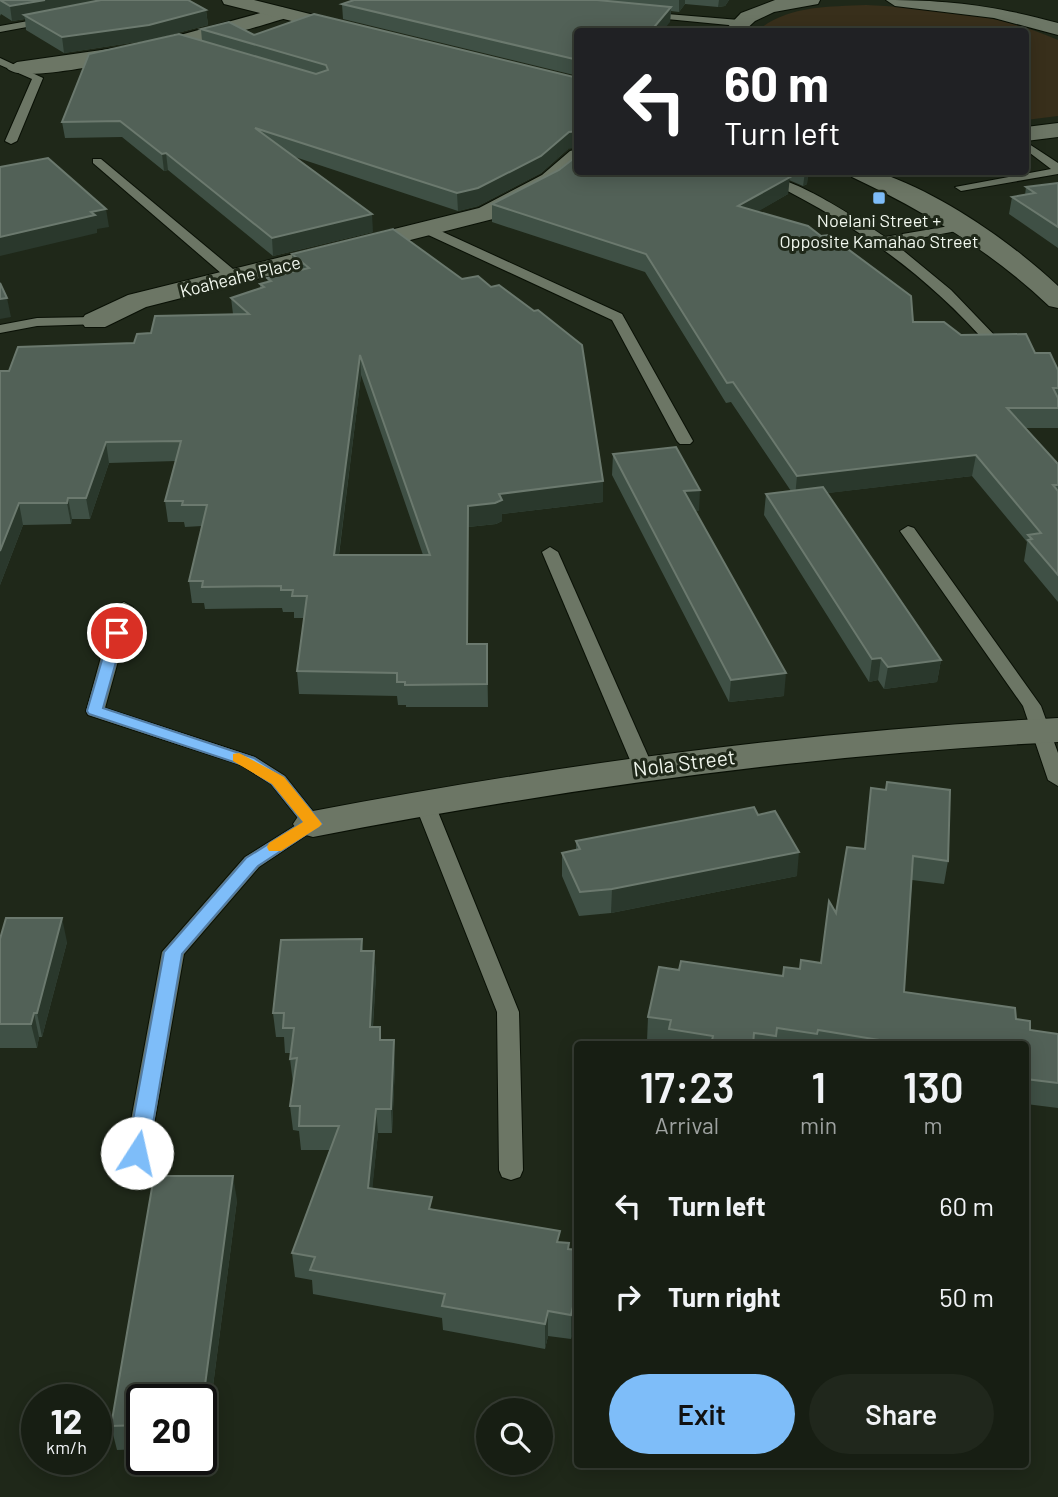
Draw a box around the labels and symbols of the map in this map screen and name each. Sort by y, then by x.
marker: Noelani Street + Opposite Kamahao Street [871,190,887,206]
place label: Noelani Street + Opposite Kamahao Street [779,209,979,252]
street label: Koaheahe Place [177,250,303,302]
pin [87,603,147,663]
street label: Nola Street [631,743,737,781]
position arrow [100,1116,174,1190]
speed limit sign: 20 [126,1384,217,1475]

